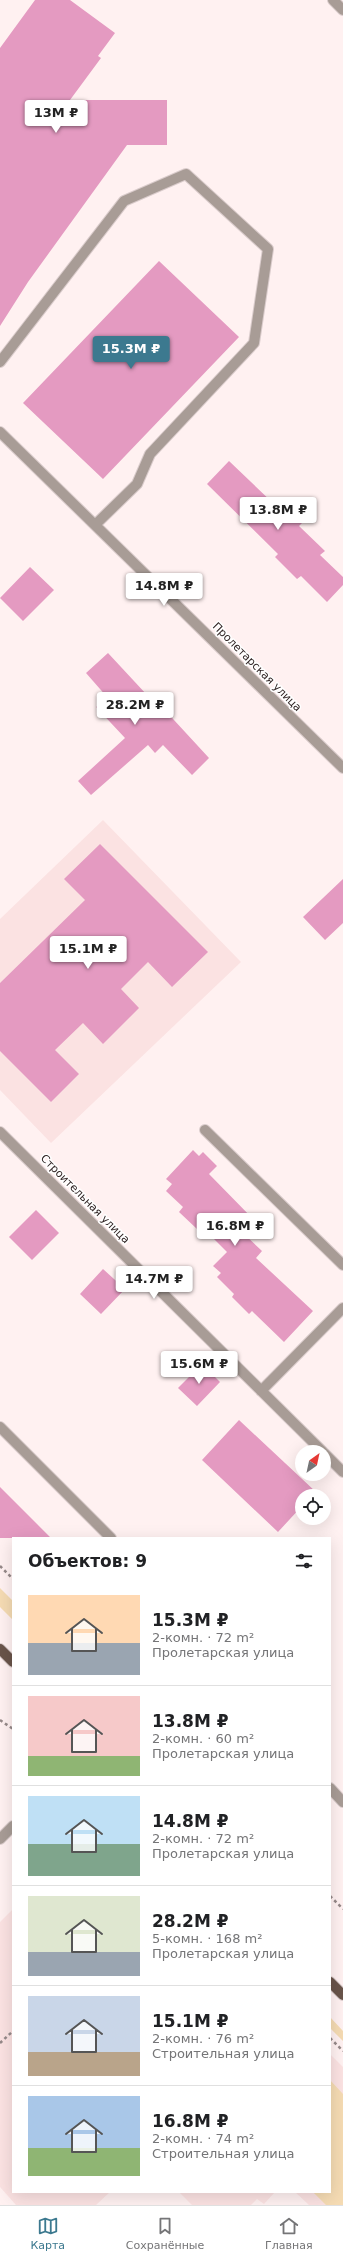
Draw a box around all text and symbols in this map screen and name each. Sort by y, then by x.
pin: 13M ₽ [28,100,84,134]
text: 13M ₽ [34,105,78,120]
pin: 15.3M ₽ [94,336,168,370]
text: 15.3M ₽ [102,341,160,356]
pin: 13.8M ₽ [241,497,315,531]
text: 13.8M ₽ [249,502,307,517]
pin: 14.8M ₽ [127,573,201,607]
text: 14.8M ₽ [135,578,193,593]
street label: Пролетарская улица [210,620,304,714]
pin: 28.2M ₽ [98,692,172,726]
text: 28.2M ₽ [106,697,164,712]
pin: 15.1M ₽ [51,936,125,970]
text: 15.1M ₽ [59,941,117,956]
street label: Строительная улица [38,1152,132,1246]
pin: 16.8M ₽ [198,1213,272,1247]
text: 16.8M ₽ [206,1218,264,1233]
pin: 14.7M ₽ [117,1266,191,1300]
text: 14.7M ₽ [125,1271,183,1286]
pin: 15.6M ₽ [162,1351,236,1385]
text: 15.6M ₽ [170,1356,228,1371]
north arrow [295,1445,331,1481]
map controls [295,1445,331,1525]
button: locate [295,1489,331,1525]
icon: filters [293,1550,315,1572]
text: Объектов: 9 [28,1551,147,1571]
text: 15.3M ₽ [152,1610,229,1630]
icon: home [60,1611,108,1659]
text: 2-комн. · 72 m² [152,1630,254,1645]
text: Пролетарская улица [152,1645,294,1660]
text: 13.8M ₽ [152,1711,229,1731]
icon: home [60,1712,108,1760]
text: 2-комн. · 60 m² [152,1731,254,1746]
text: Пролетарская улица [152,1746,294,1761]
text: 14.8M ₽ [152,1811,229,1831]
icon: home [60,1812,108,1860]
text: 2-комн. · 72 m² [152,1831,254,1846]
text: Пролетарская улица [152,1846,294,1861]
text: 28.2M ₽ [152,1911,229,1931]
icon: home [60,1912,108,1960]
text: 5-комн. · 168 m² [152,1931,262,1946]
text: Пролетарская улица [152,1946,294,1961]
text: 15.1M ₽ [152,2011,229,2031]
icon: home [60,2012,108,2060]
text: 2-комн. · 76 m² [152,2031,254,2046]
text: Строительная улица [152,2046,295,2061]
text: 16.8M ₽ [152,2111,229,2131]
icon: home [60,2112,108,2160]
text: 2-комн. · 74 m² [152,2131,254,2146]
text: Строительная улица [152,2146,295,2161]
tab: Карта [30,2215,65,2252]
tab: Сохранённые [126,2215,204,2252]
tab: Главная [265,2215,313,2252]

